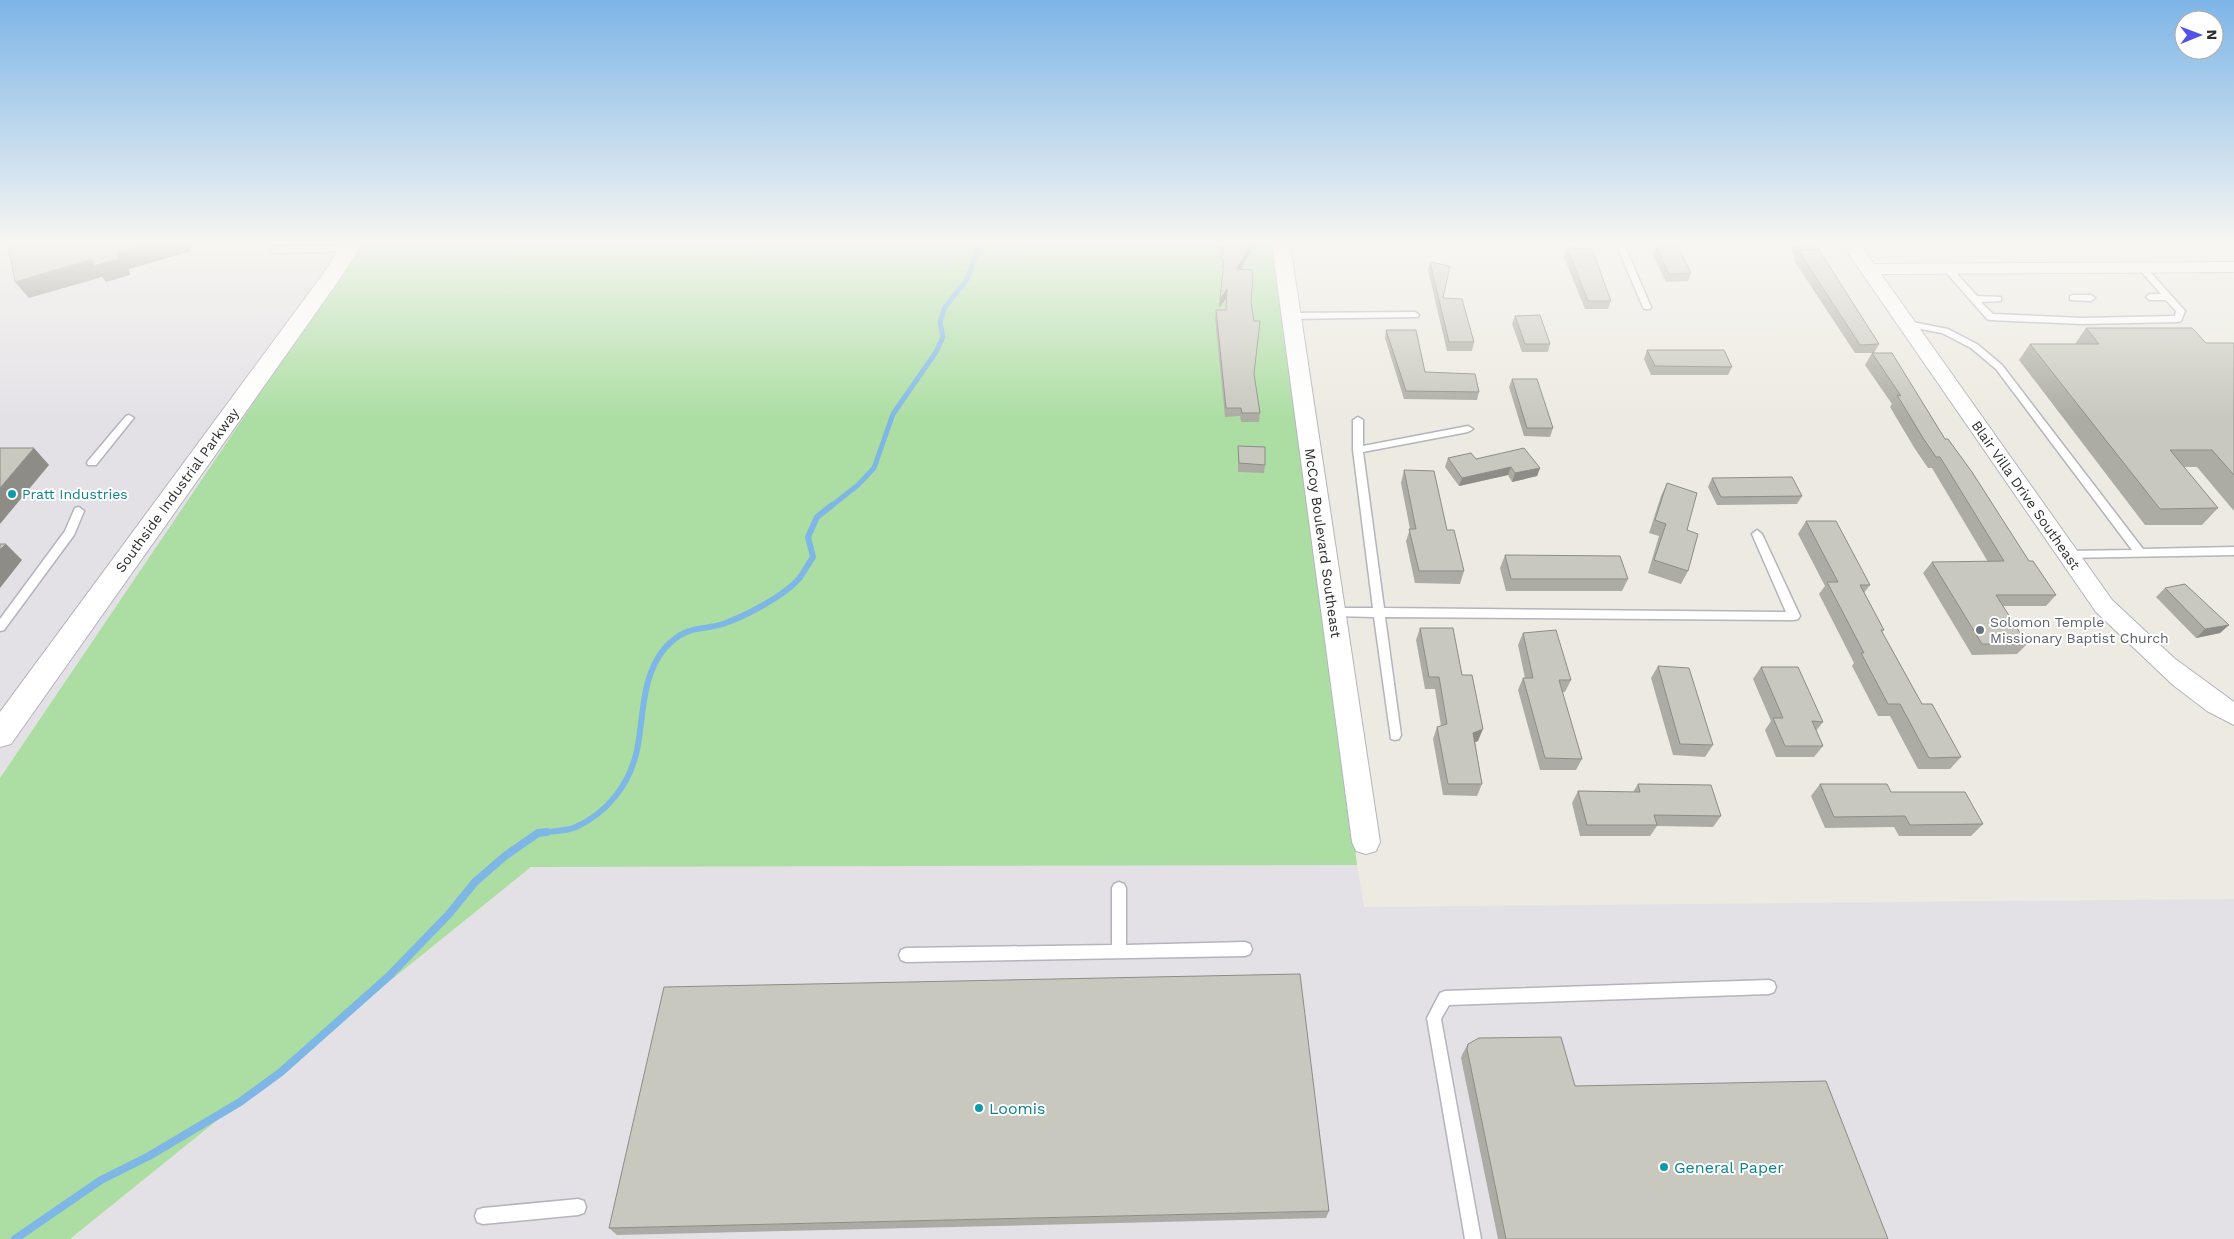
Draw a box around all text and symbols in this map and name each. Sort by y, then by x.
north arrow [2174,10,2224,60]
text: N [2204,29,2220,40]
street label: Southside Industrial Parkway [112,404,242,575]
street label: Blair Villa Drive Southeast [1968,418,2084,573]
street label: McCoy Boulevard Southeast [1302,447,1344,639]
place label: Pratt Industries [22,486,128,502]
marker: Pratt Industries [6,488,18,500]
place label: Solomon Temple Missionary Baptist Church [1990,614,2169,646]
marker: Solomon Temple Missionary Baptist Church [1974,624,1986,636]
place label: Loomis [989,1099,1045,1118]
marker: Loomis [973,1102,985,1114]
place label: General Paper [1674,1158,1784,1177]
marker: General Paper [1658,1161,1670,1173]

